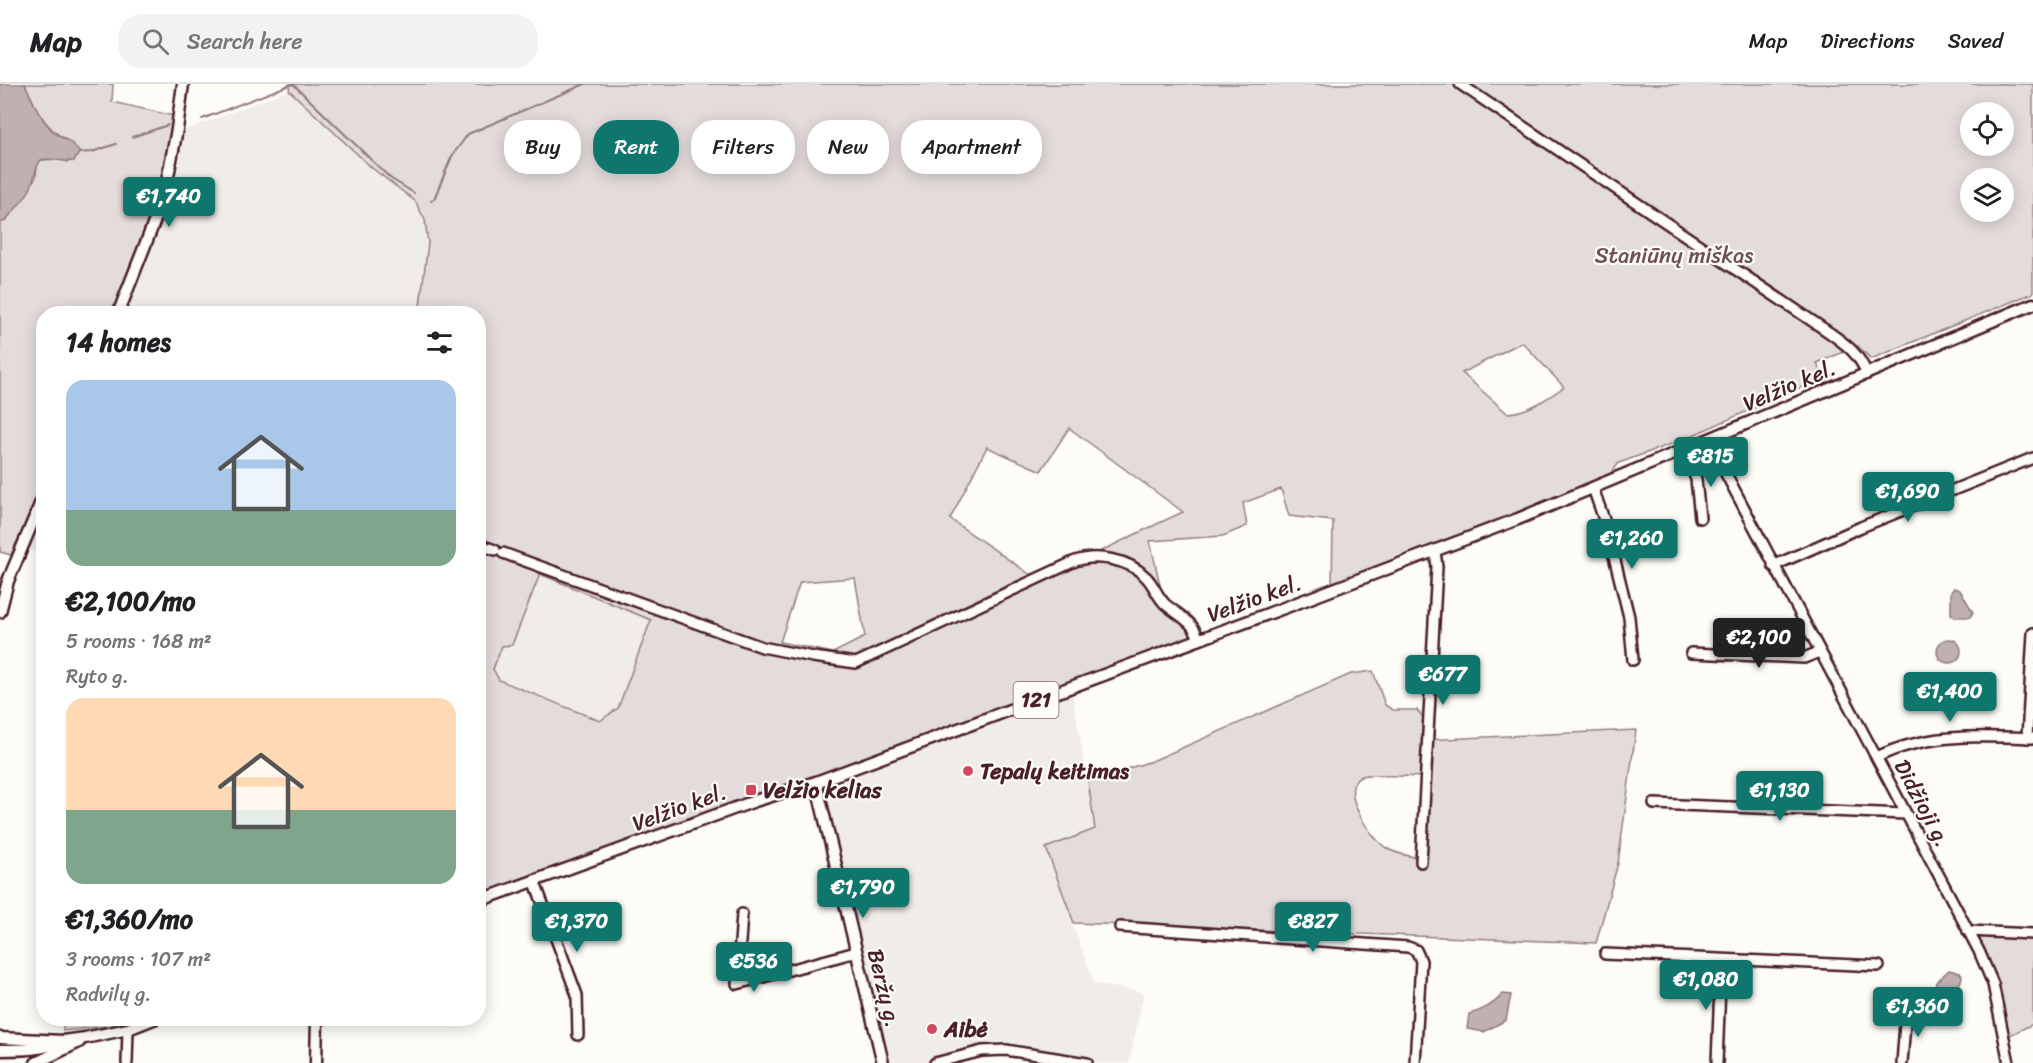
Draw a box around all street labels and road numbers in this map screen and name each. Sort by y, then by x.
street label: Velžio kel. [1737,348,1842,423]
street label: Velžio kel. [1201,563,1307,634]
road number: 121 [1014,682,1058,718]
street label: Didžioji g. [1883,752,1962,854]
street label: Velžio kel. [626,772,732,843]
street label: Beržų g. [856,945,913,1032]

